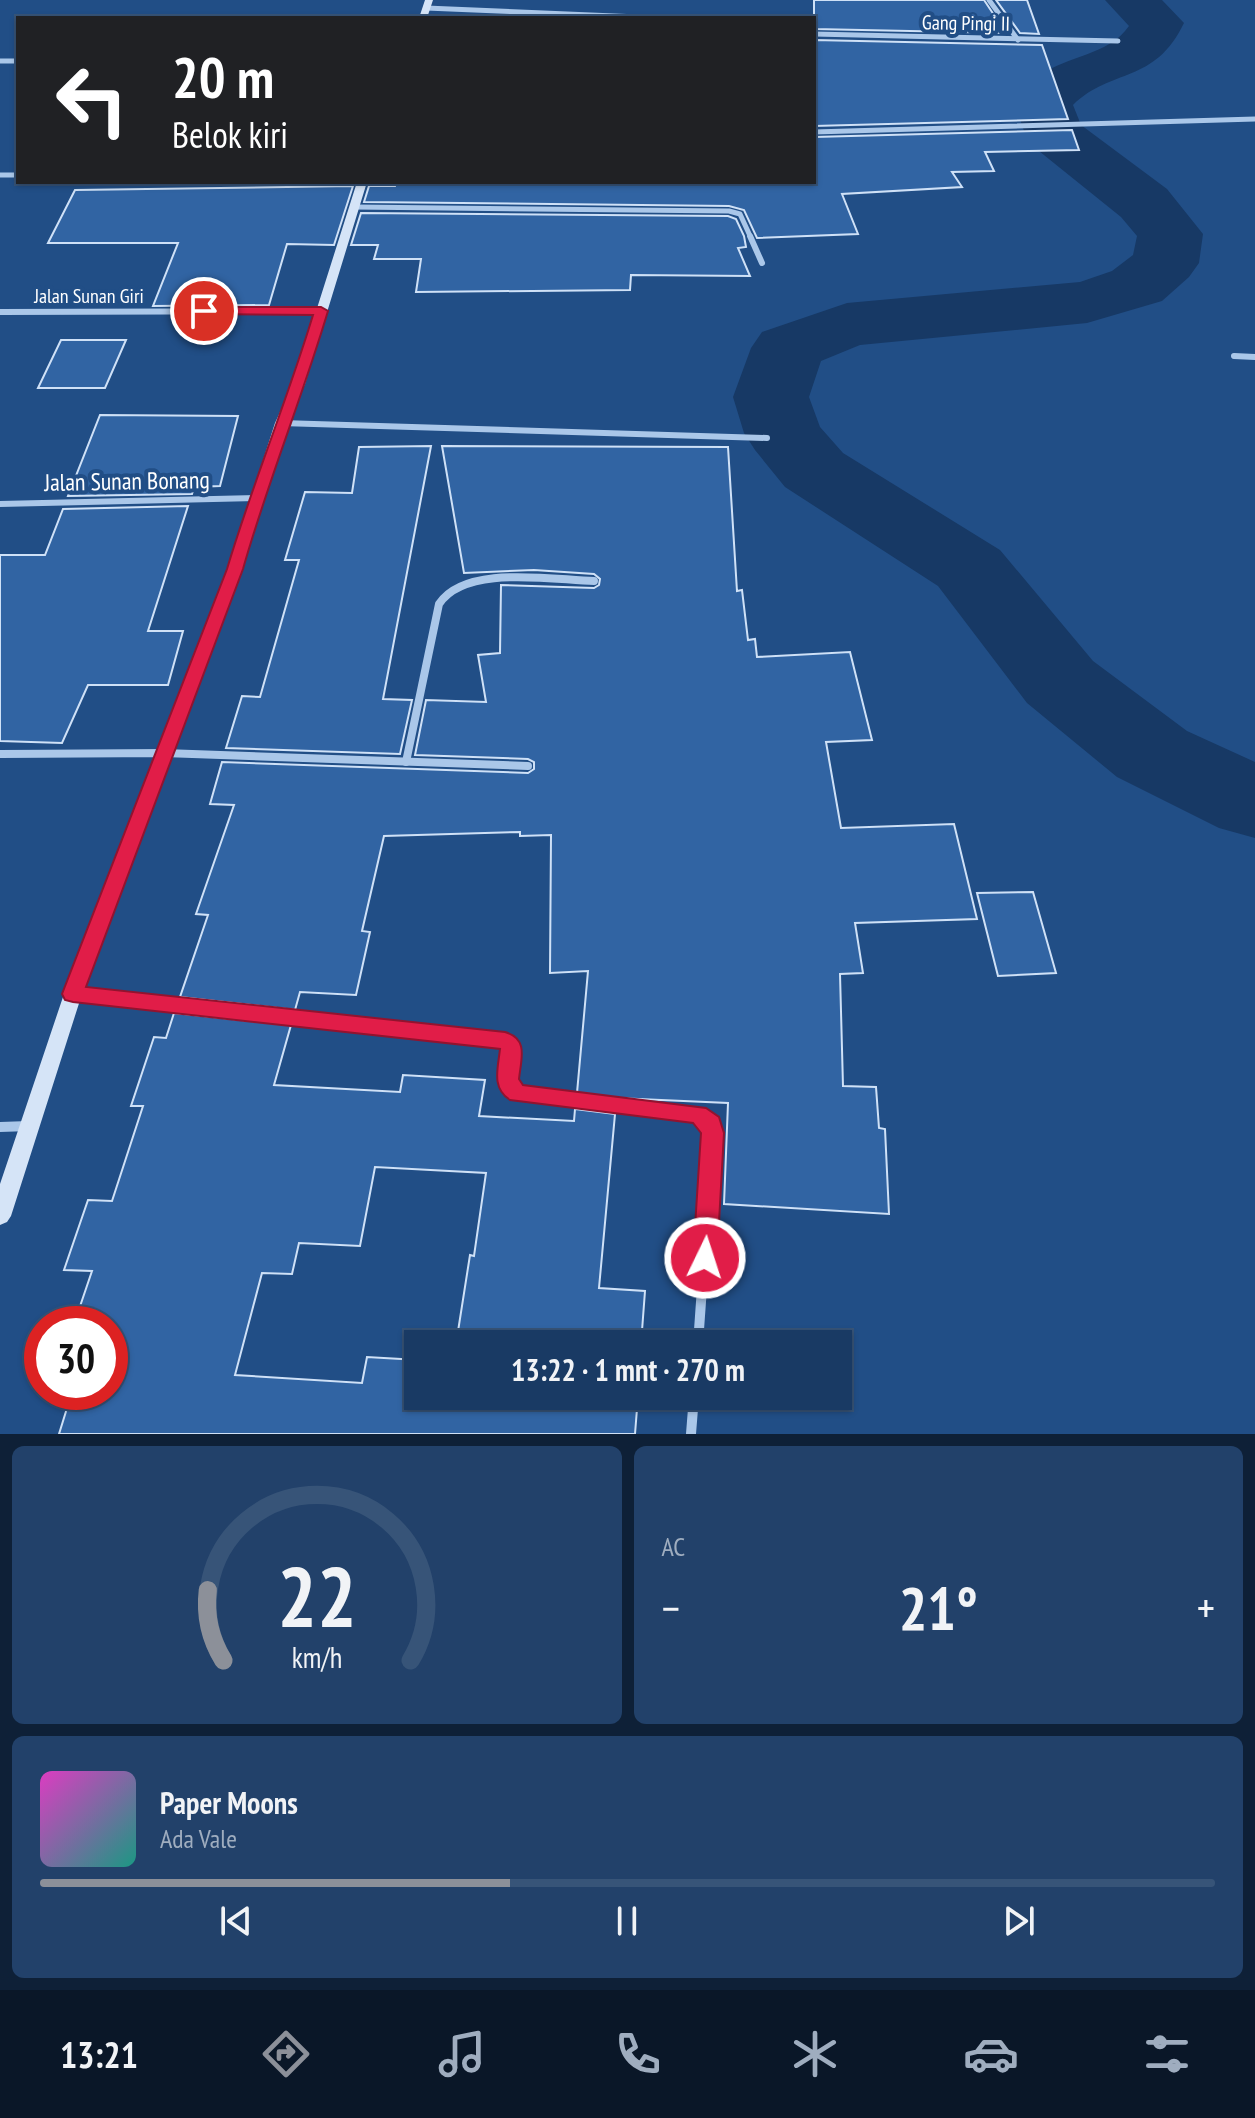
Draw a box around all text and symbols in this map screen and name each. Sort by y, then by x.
street label: Gang Pingi II [922,9,1010,37]
text: 20 m [172,41,274,113]
icon: left [40,48,144,152]
text: Belok kiri [172,111,288,158]
pin [170,277,238,345]
street label: Jalan Sunan Giri [33,283,144,309]
icon: arrive [182,289,226,333]
street label: Jalan Sunan Bonang [43,464,210,498]
position arrow [663,1216,747,1300]
speed limit sign: 30 [24,1306,128,1410]
text: 13:22 · 1 mnt · 270 m [511,1350,745,1389]
text: AC [662,1530,685,1563]
text: 22 [277,1542,357,1650]
text: 21° [899,1569,978,1647]
text: − [662,1579,680,1636]
text: + [1197,1579,1215,1636]
text: km/h [291,1639,342,1676]
text: Paper Moons [160,1783,298,1822]
text: Ada Vale [160,1822,237,1855]
icon: previous [214,1899,258,1943]
icon: pause [605,1899,649,1943]
icon: next [997,1899,1041,1943]
icon: directions [258,2026,314,2082]
icon: music [434,2026,490,2082]
icon: phone [610,2026,666,2082]
icon: climate [787,2026,843,2082]
icon: car [963,2026,1019,2082]
icon: filters [1139,2026,1195,2082]
text: 13:21 [60,2031,138,2078]

